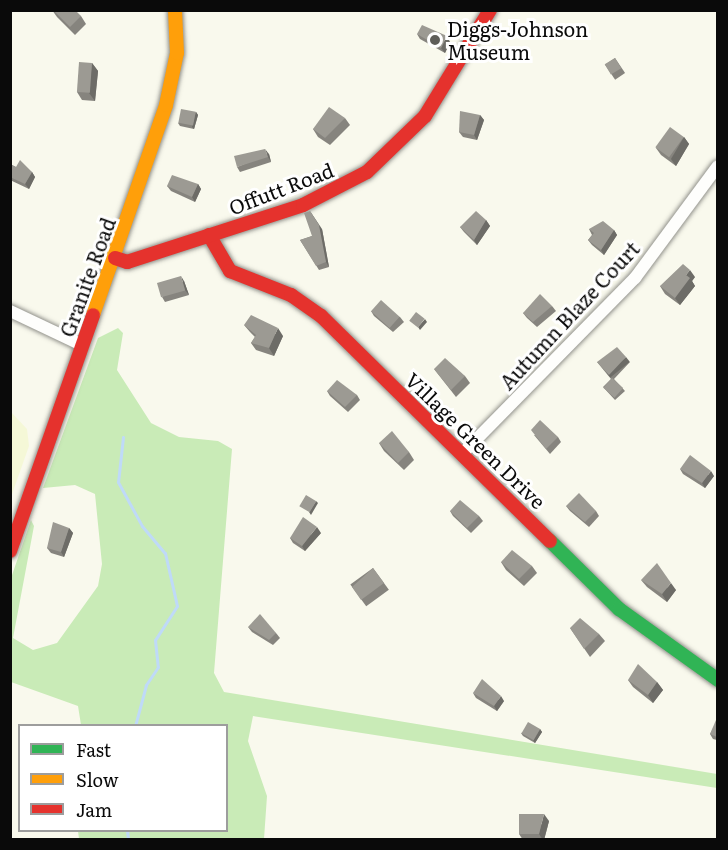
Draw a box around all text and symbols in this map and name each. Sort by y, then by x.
place label: Diggs-Johnson Museum [447,16,588,63]
marker: Diggs-Johnson Museum [428,33,442,47]
street label: Offutt Road [225,157,337,219]
street label: Granite Road [54,214,120,340]
street label: Autumn Blaze Court [494,236,644,394]
street label: Village Green Drive [401,367,551,513]
legend [18,724,228,832]
text: Fast [76,736,111,763]
text: Slow [76,766,118,793]
text: Jam [76,796,112,823]

